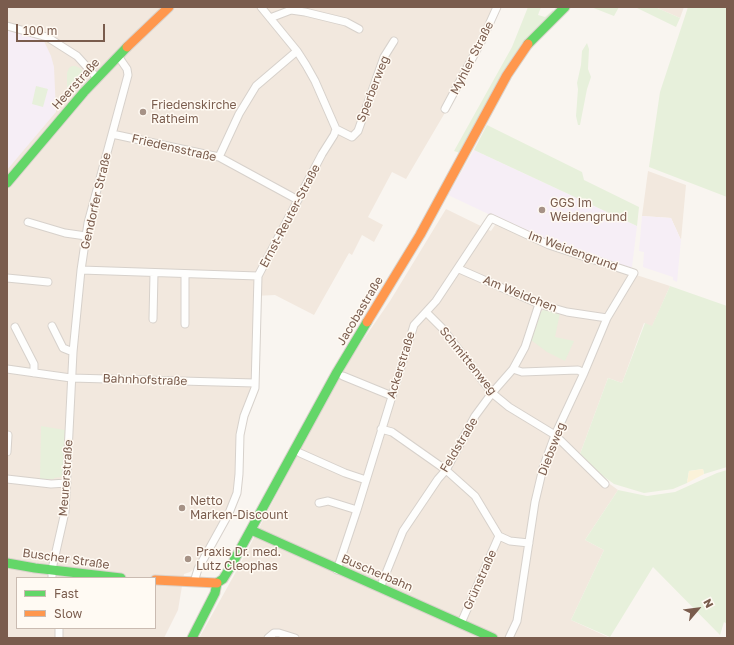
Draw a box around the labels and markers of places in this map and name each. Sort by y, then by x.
place label: Friedenskirche Ratheim [151,98,237,126]
marker: Friedenskirche Ratheim [138,107,148,117]
place label: GGS Im Weidengrund [550,196,627,224]
marker: GGS Im Weidengrund [537,205,547,215]
place label: Netto Marken-Discount [190,494,288,522]
marker: Netto Marken-Discount [177,503,187,513]
place label: Praxis Dr. med. Lutz Cleophas [196,545,281,573]
marker: Praxis Dr. med. Lutz Cleophas [183,554,193,564]

